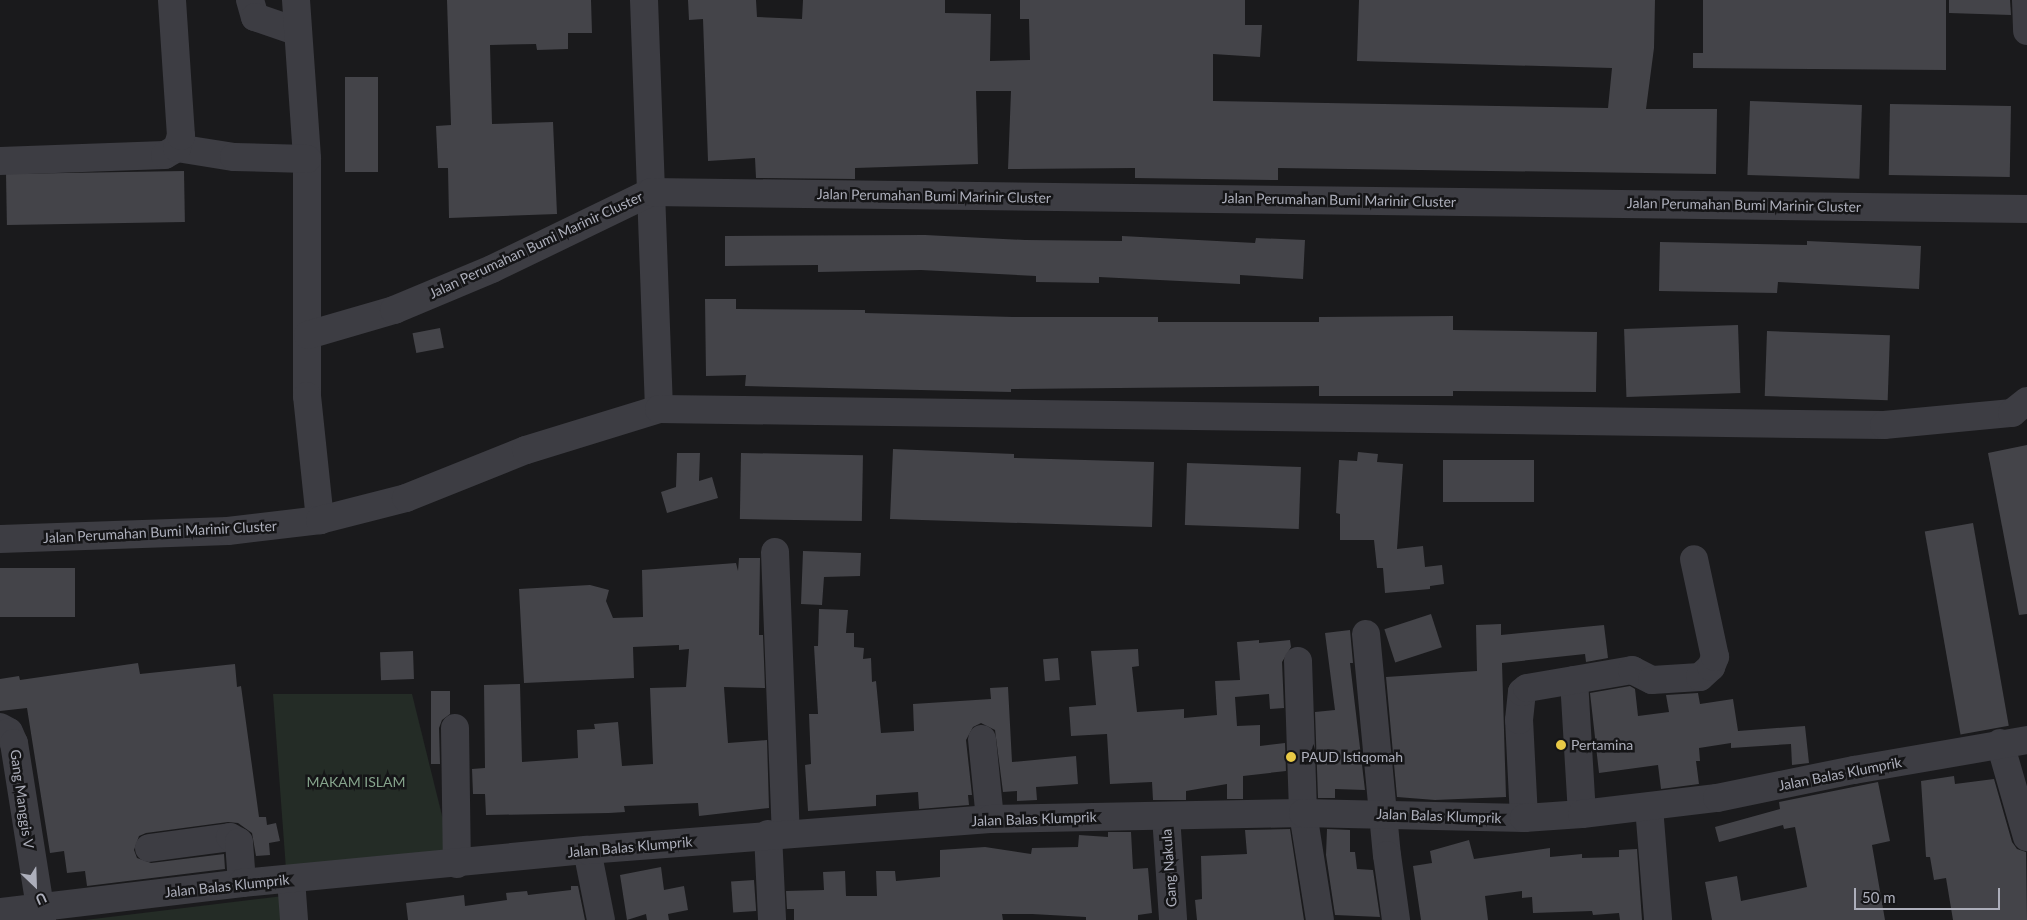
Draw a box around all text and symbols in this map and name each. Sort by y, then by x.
street label: Jalan Perumahan Bumi Marinir Cluster [817,186,1051,206]
street label: Jalan Perumahan Bumi Marinir Cluster [426,188,646,302]
street label: Jalan Perumahan Bumi Marinir Cluster [1222,190,1456,210]
street label: Jalan Perumahan Bumi Marinir Cluster [1627,195,1861,215]
street label: Jalan Perumahan Bumi Marinir Cluster [43,517,277,547]
place label: Pertamina [1571,737,1633,753]
marker: Pertamina [1555,739,1567,751]
street label: Gang Manggis V [7,748,37,850]
place label: PAUD Istiqomah [1301,749,1403,765]
marker: PAUD Istiqomah [1285,751,1297,763]
street label: Jalan Balas Klumprik [1777,754,1903,794]
park label: MAKAM ISLAM [307,774,405,790]
street label: Jalan Balas Klumprik [1376,805,1502,827]
street label: Jalan Balas Klumprik [971,808,1097,830]
street label: Gang Nakula [1158,828,1180,908]
street label: Jalan Balas Klumprik [567,833,693,861]
north arrow [10,860,60,910]
street label: Jalan Balas Klumprik [164,871,290,901]
scale bar [1857,878,2003,910]
text: 50 m [1862,888,1896,906]
text: U [33,889,50,909]

